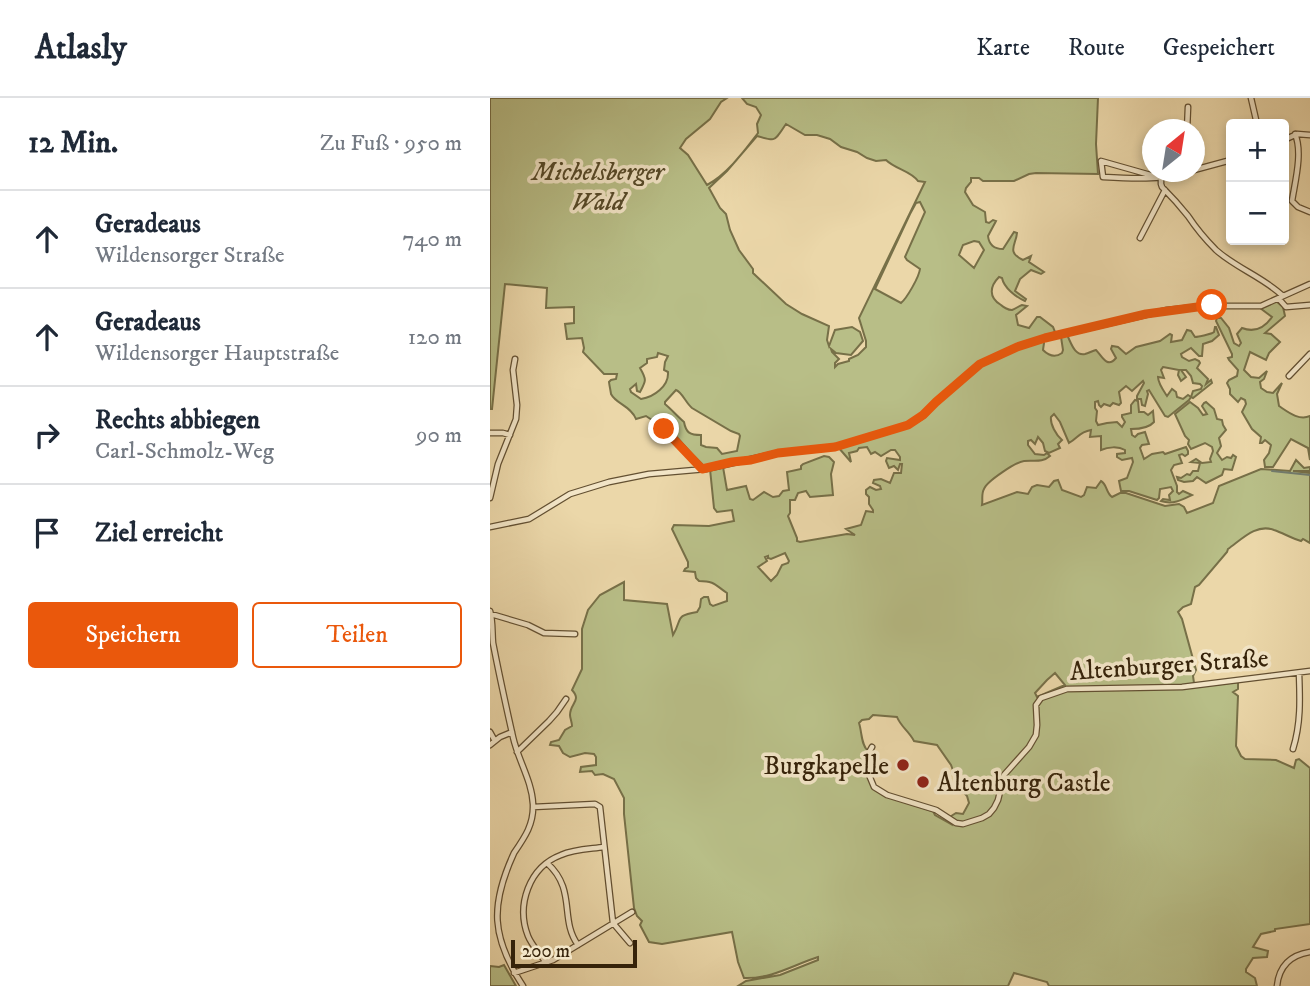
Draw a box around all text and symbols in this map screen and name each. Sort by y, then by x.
text: Atlasly [35,28,127,69]
text: Karte [976,33,1030,63]
text: Route [1068,33,1125,63]
text: Gespeichert [1163,33,1275,63]
north arrow [1142,119,1205,182]
map controls [1226,119,1289,245]
button: + [1226,119,1289,182]
text: 12 Min. [28,125,118,162]
text: Zu Fuß · 950 m [320,129,462,158]
park label: Michelsberger Wald [530,156,666,219]
button: − [1226,182,1289,245]
text: Geradeaus [95,208,201,241]
icon: ahead [28,220,66,258]
text: 740 m [402,225,462,254]
text: Wildensorger Straße [95,241,285,270]
route start [1196,289,1227,320]
text: Geradeaus [95,306,201,339]
icon: ahead [28,318,66,356]
text: 120 m [408,323,462,352]
text: Wildensorger Hauptstraße [95,339,339,368]
text: Rechts abbiegen [95,404,260,437]
route end [648,413,679,444]
icon: right [28,416,66,454]
text: 90 m [416,421,462,450]
text: Carl-Schmolz-Weg [95,437,274,466]
icon: arrive [28,514,66,552]
text: Ziel erreicht [95,517,223,550]
button: Speichern [28,602,238,668]
button: Teilen [252,602,462,668]
street label: Altenburger Straße [1069,642,1270,689]
place label: Burgkapelle [764,750,889,783]
marker: Burgkapelle [895,757,911,773]
place label: Altenburg Castle [937,767,1110,800]
marker: Altenburg Castle [915,774,931,790]
scale bar [511,937,637,969]
text: 200 m [522,940,570,963]

